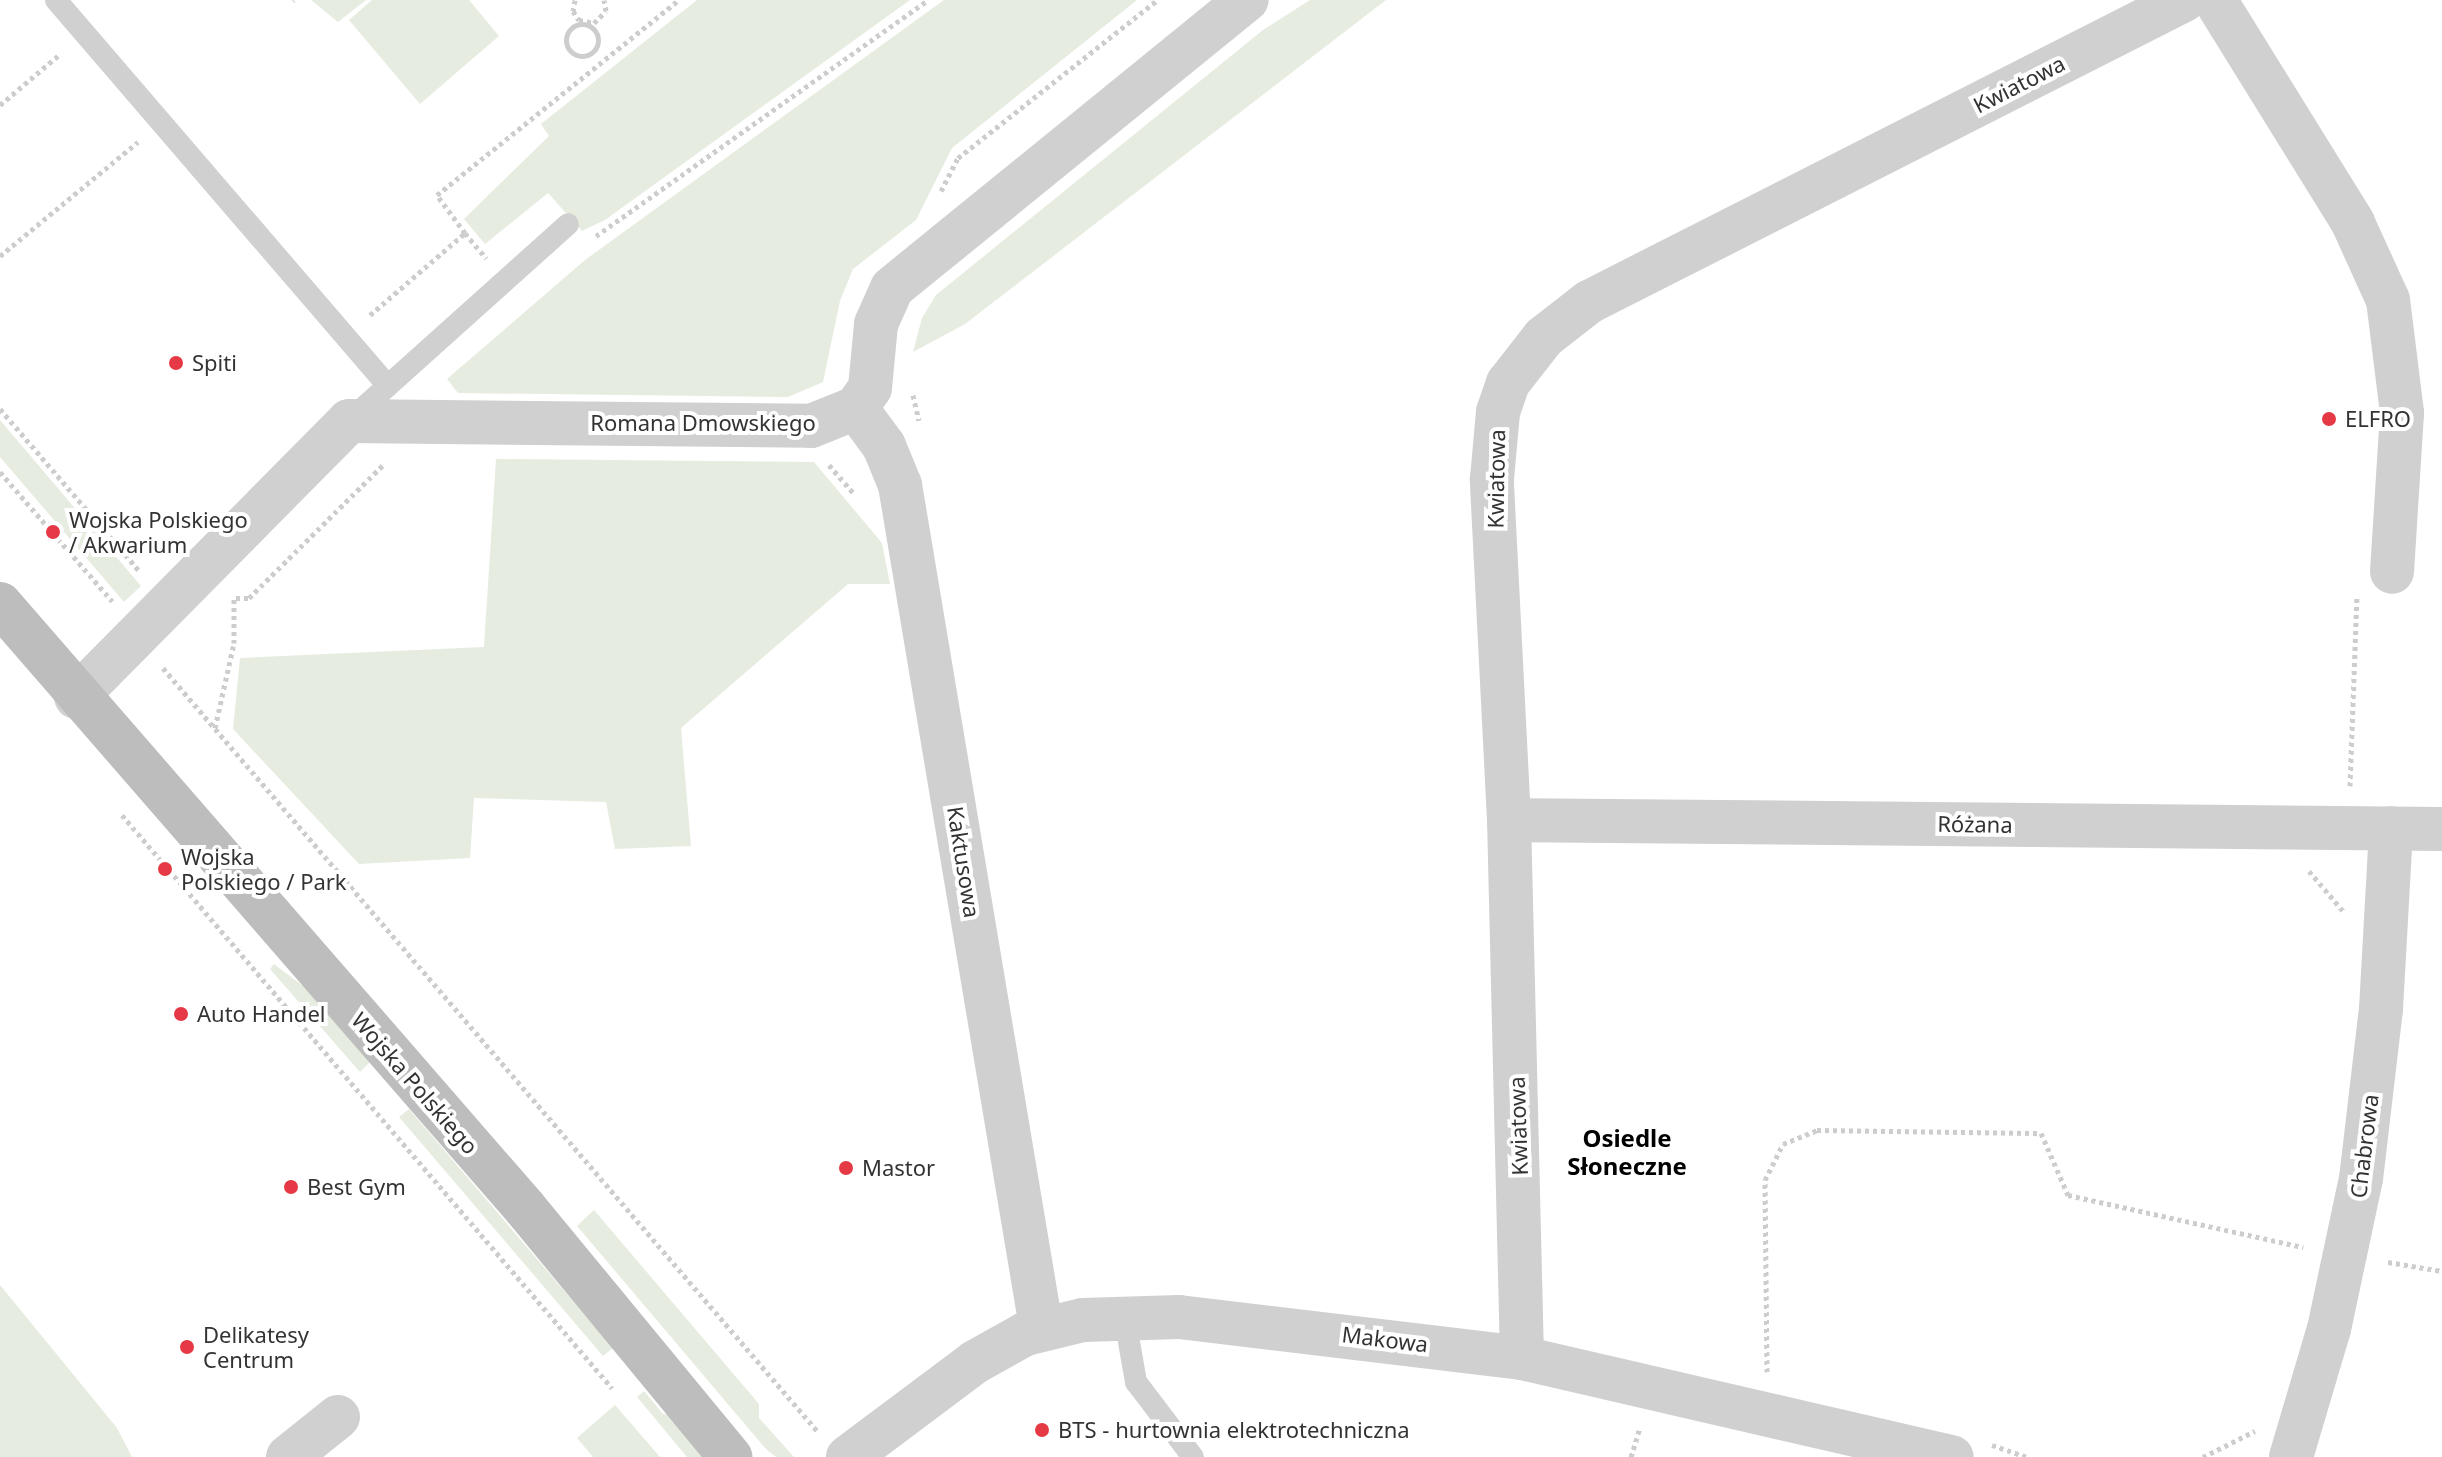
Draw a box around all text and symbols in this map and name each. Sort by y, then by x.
street label: Kwiatowa [1969,50,2069,118]
place label: Spiti [192,350,237,376]
marker: Spiti [167,354,185,372]
place label: ELFRO [2345,406,2411,432]
street label: Romana Dmowskiego [590,410,816,436]
marker: ELFRO [2320,410,2338,428]
street label: Kwiatowa [1482,429,1510,529]
place label: Wojska Polskiego / Akwarium [69,506,248,558]
marker: Wojska Polskiego / Akwarium [44,523,62,541]
street label: Kaktusowa [942,804,986,920]
street label: Różana [1937,810,2013,838]
place label: Wojska Polskiego / Park [181,843,347,894]
marker: Wojska Polskiego / Park [156,860,174,878]
place label: Auto Handel [197,1001,325,1027]
marker: Auto Handel [172,1005,190,1023]
street label: Wojska Polskiego [346,1007,484,1159]
street label: Kwiatowa [1503,1076,1533,1176]
street label: Chabrowa [2345,1093,2383,1199]
district label: Osiedle Słoneczne [1567,1124,1687,1180]
place label: Mastor [862,1155,935,1181]
marker: Mastor [837,1159,855,1177]
place label: Best Gym [307,1174,406,1200]
marker: Best Gym [282,1178,300,1196]
place label: Delikatesy Centrum [203,1321,309,1372]
street label: Makowa [1340,1321,1430,1357]
marker: Delikatesy Centrum [178,1338,196,1356]
place label: BTS - hurtownia elektrotechniczna [1058,1417,1410,1443]
marker: BTS - hurtownia elektrotechniczna [1033,1421,1051,1439]

